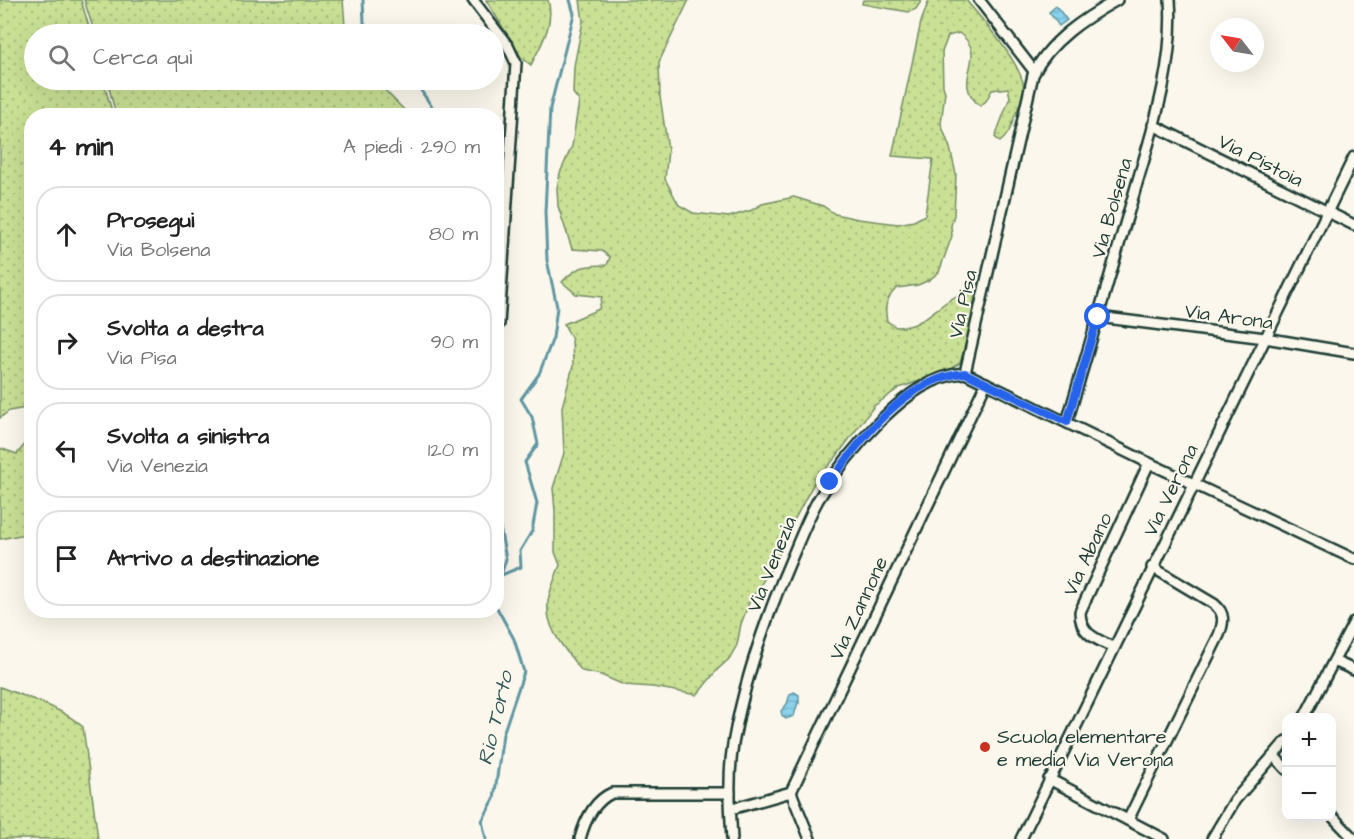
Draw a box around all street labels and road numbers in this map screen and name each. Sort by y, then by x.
street label: Via Pistoia [1213,128,1308,194]
street label: Via Bolsena [1084,155,1140,262]
street label: Via Pisa [941,267,984,341]
street label: Via Arona [1183,297,1275,337]
street label: Via Verona [1136,440,1205,541]
street label: Via Abano [1056,508,1119,601]
street label: Via Venezia [740,512,804,616]
street label: Via Zannone [823,552,895,665]

